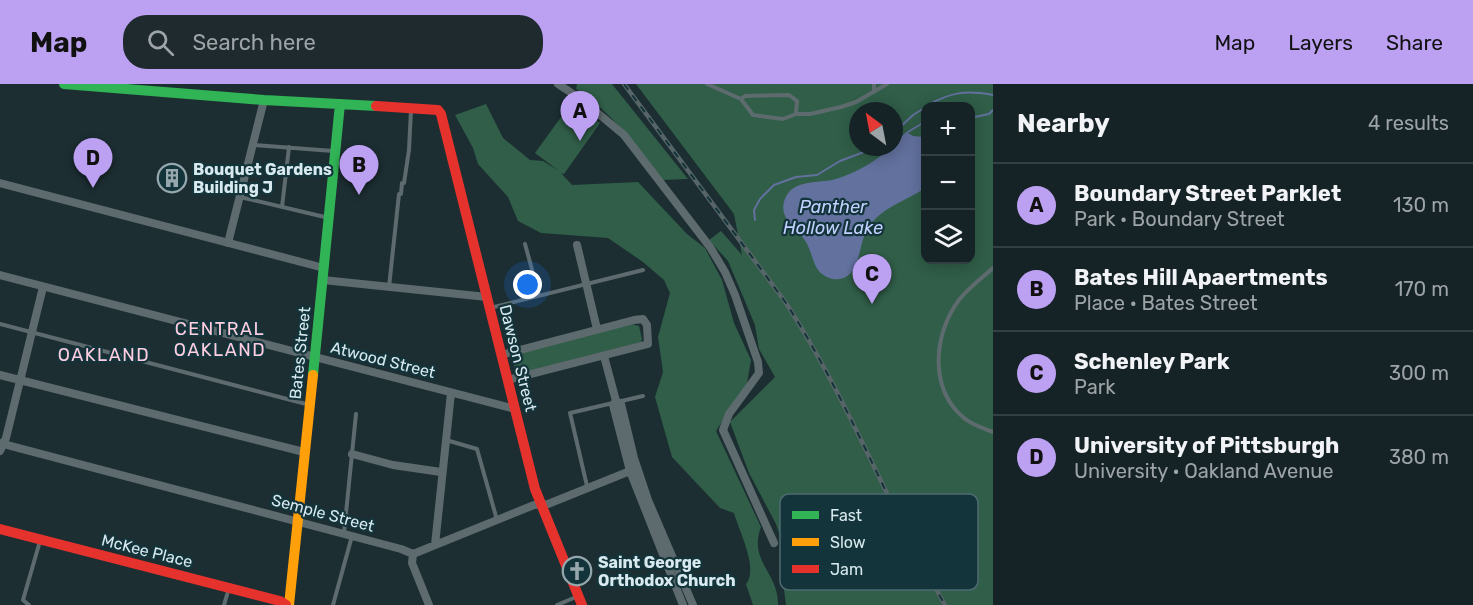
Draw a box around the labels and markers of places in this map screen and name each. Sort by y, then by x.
pin: A [560,92,600,141]
pin: D [74,138,112,188]
pin: B [340,146,378,195]
place label: Bouquet Gardens Building J [193,160,332,197]
building icon: Bouquet Gardens Building J [156,162,188,194]
pin: C [852,254,892,304]
place label: Saint George Orthodox Church [598,553,736,590]
church icon: Saint George Orthodox Church [561,555,593,587]

